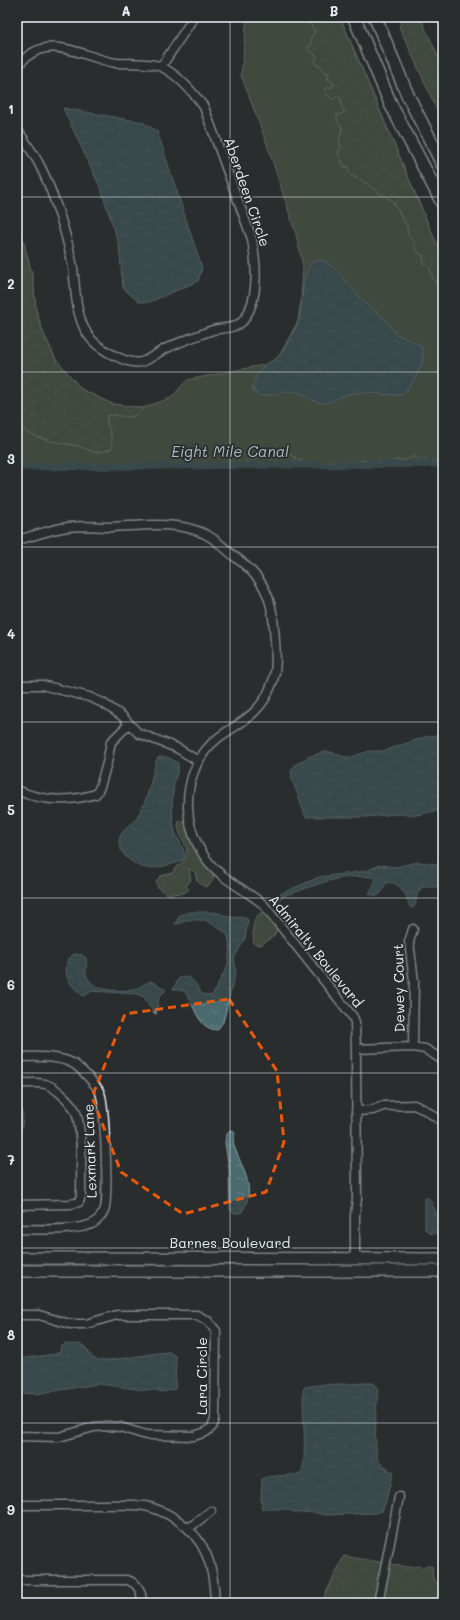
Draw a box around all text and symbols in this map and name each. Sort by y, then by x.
text: A [121,2,131,19]
text: B [330,2,339,19]
text: 1 [8,100,14,117]
street label: Aberdeen Circle [220,135,275,249]
text: 2 [7,275,15,292]
water label: Eight Mile Canal [171,441,289,461]
text: 3 [7,450,15,467]
text: 4 [7,625,15,642]
text: 5 [7,801,15,818]
street label: Admiralty Boulevard [265,890,368,1011]
street label: Dewey Court [388,943,409,1033]
text: 6 [7,976,15,993]
street label: Lexmark Lane [78,1103,101,1199]
text: 7 [7,1151,15,1168]
street label: Barnes Boulevard [169,1233,291,1252]
text: 8 [7,1326,15,1343]
street label: Lara Circle [192,1337,211,1415]
text: 9 [7,1501,15,1518]

